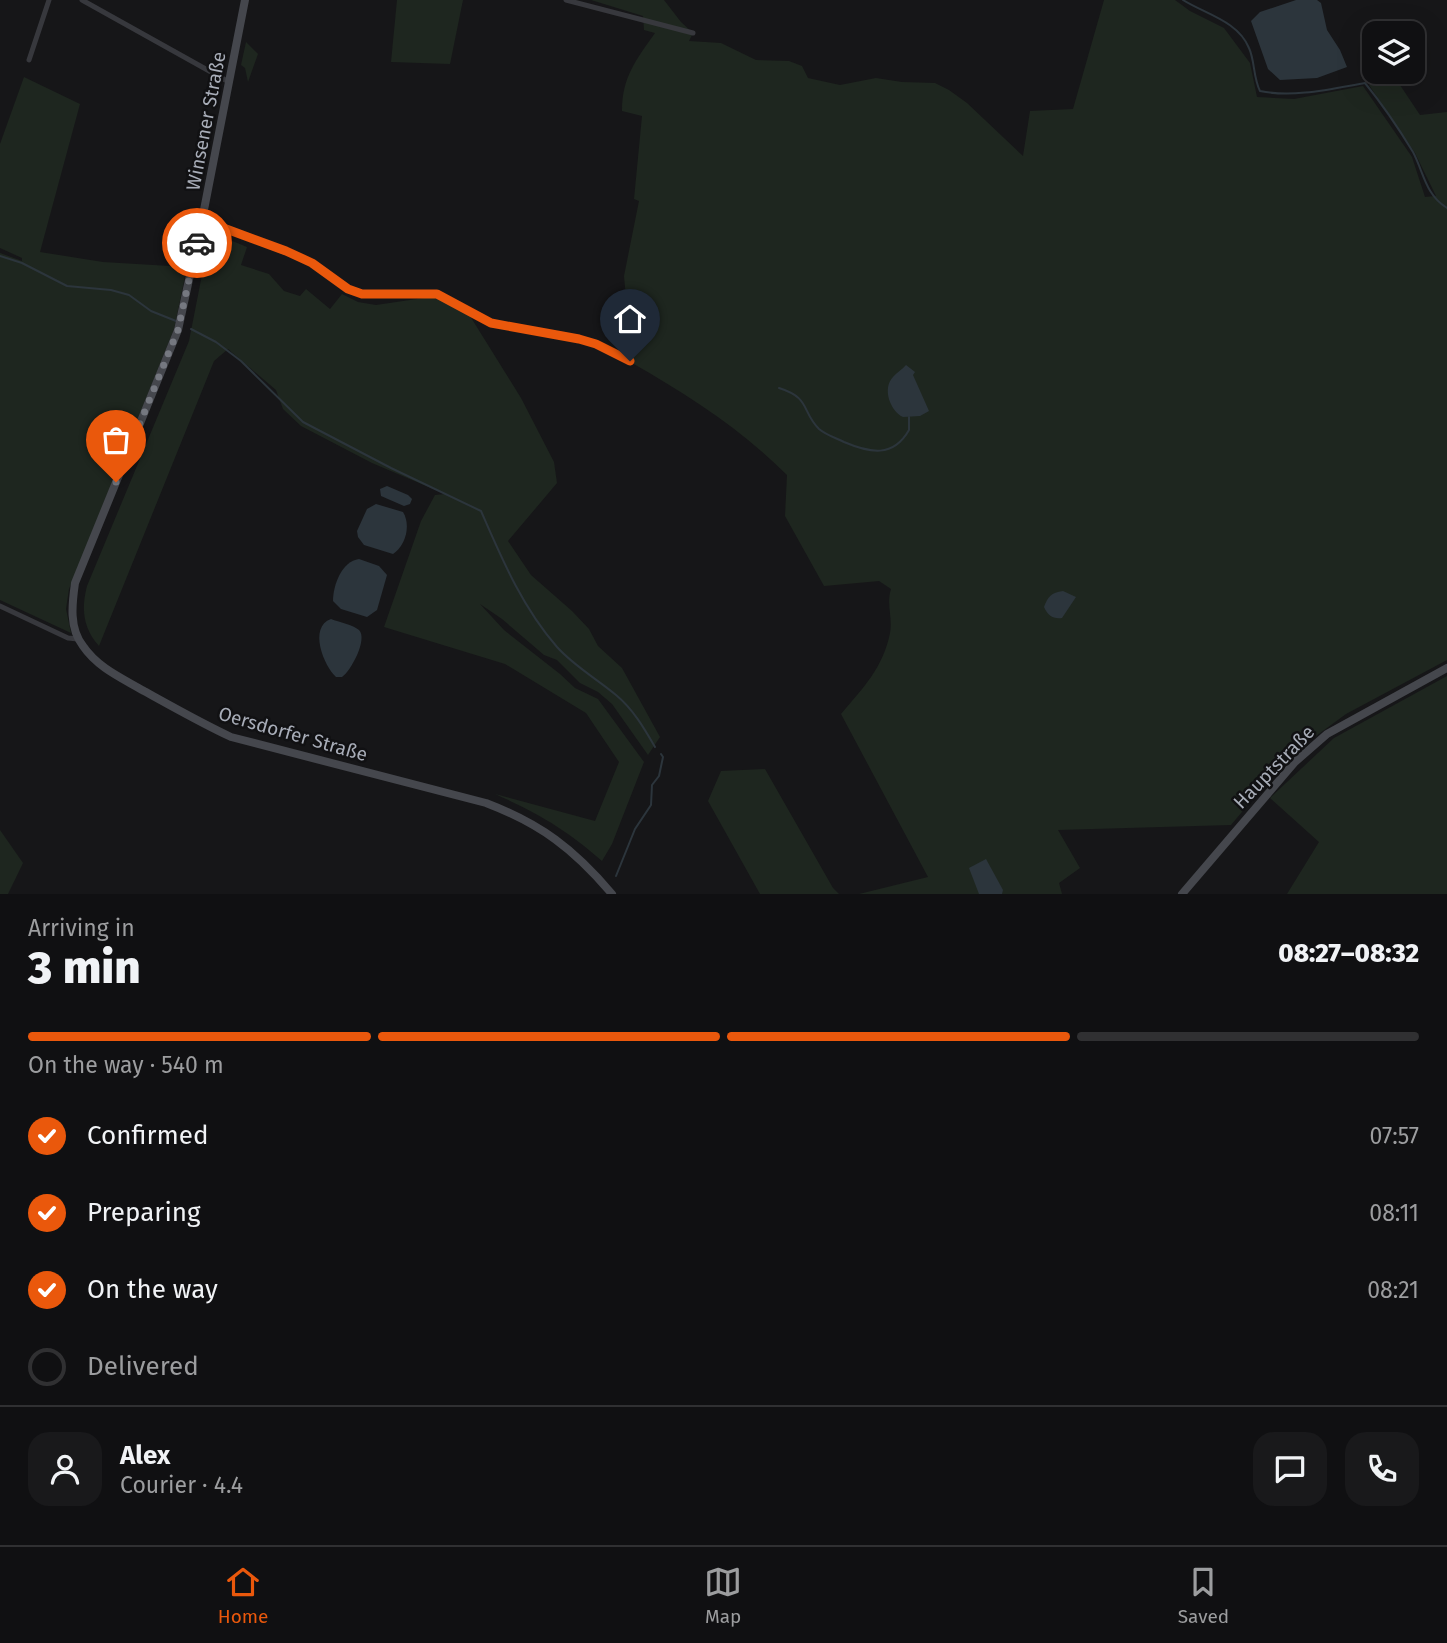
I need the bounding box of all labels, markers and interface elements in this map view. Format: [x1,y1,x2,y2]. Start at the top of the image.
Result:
map controls [1362,21,1425,84]
button: layers [1362,21,1425,84]
street label: Winsener Straße [181,50,231,192]
courier [162,208,232,278]
icon: car [178,224,216,262]
pin [600,289,660,361]
icon: home [611,300,649,338]
pin [86,410,146,482]
icon: bag [97,421,135,459]
street label: Oersdorfer Straße [216,702,370,766]
street label: Hauptstraße [1229,721,1319,813]
text: Arriving in [28,914,135,942]
text: 08:27–08:32 [1278,938,1419,969]
text: 3 min [28,940,141,995]
text: On the way · 540 m [28,1051,224,1079]
icon: check [28,1117,66,1155]
text: Confirmed [87,1120,208,1151]
text: 07:57 [1370,1122,1419,1150]
icon: check [28,1194,66,1232]
text: Preparing [87,1197,200,1228]
text: 08:11 [1369,1199,1419,1227]
icon: check [28,1271,66,1309]
text: On the way [87,1274,218,1305]
text: 08:21 [1367,1276,1419,1304]
text: Delivered [87,1351,199,1382]
button: person [28,1432,102,1506]
button: chat [1253,1432,1327,1506]
button: phone [1345,1432,1419,1506]
text: Alex [120,1440,170,1471]
text: Courier · 4.4 [120,1471,243,1499]
tab: Home [218,1563,268,1628]
tab: Map [704,1563,742,1628]
tab: Saved [1178,1563,1229,1628]

